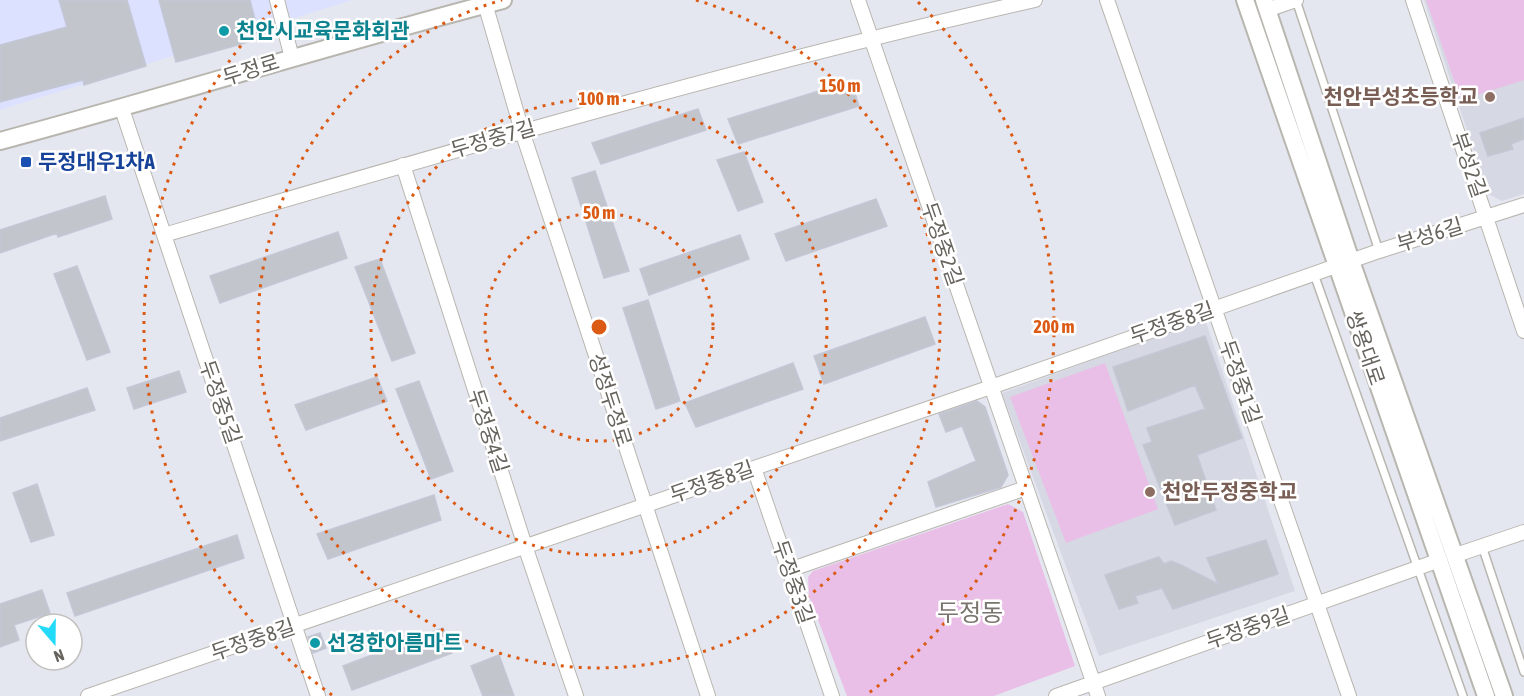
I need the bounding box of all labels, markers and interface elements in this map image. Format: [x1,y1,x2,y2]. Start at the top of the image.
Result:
place label: 천안시교육문화회관 [236,18,410,42]
marker: 천안시교육문화회관 [217,24,231,38]
street label: 두정로 [219,49,282,89]
text: 150 m [820,75,860,96]
place label: 천안부성초등학교 [1323,84,1478,108]
text: 100 m [579,88,619,109]
marker: 천안부성초등학교 [1483,90,1497,104]
street label: 두정중7길 [448,114,538,162]
street label: 부성2길 [1448,129,1492,201]
place label: 두정대우1차A [38,149,155,173]
marker: 두정대우1차A [19,155,33,169]
street label: 두정중2길 [917,199,968,289]
text: 50 m [583,202,615,223]
street label: 부성6길 [1394,213,1466,255]
street label: 두정중8길 [1127,297,1217,348]
street label: 쌍용대로 [1342,307,1390,388]
text: 200 m [1034,316,1074,337]
centre of rings [589,317,609,337]
street label: 두정중1길 [1215,337,1266,427]
street label: 성정두정로 [585,350,637,449]
street label: 두정중5길 [195,357,246,447]
street label: 두정중4길 [464,386,514,476]
street label: 두정중8길 [667,456,757,507]
place label: 천안두정중학교 [1162,479,1297,503]
marker: 천안두정중학교 [1143,485,1157,499]
street label: 두정중3길 [768,537,819,627]
district label: 두정동 [937,599,1003,626]
street label: 두정중9길 [1203,602,1293,653]
north arrow [24,612,84,672]
street label: 두정중8길 [208,614,298,665]
place label: 선경한아름마트 [327,630,462,654]
marker: 선경한아름마트 [308,636,322,650]
text: N [52,646,67,666]

